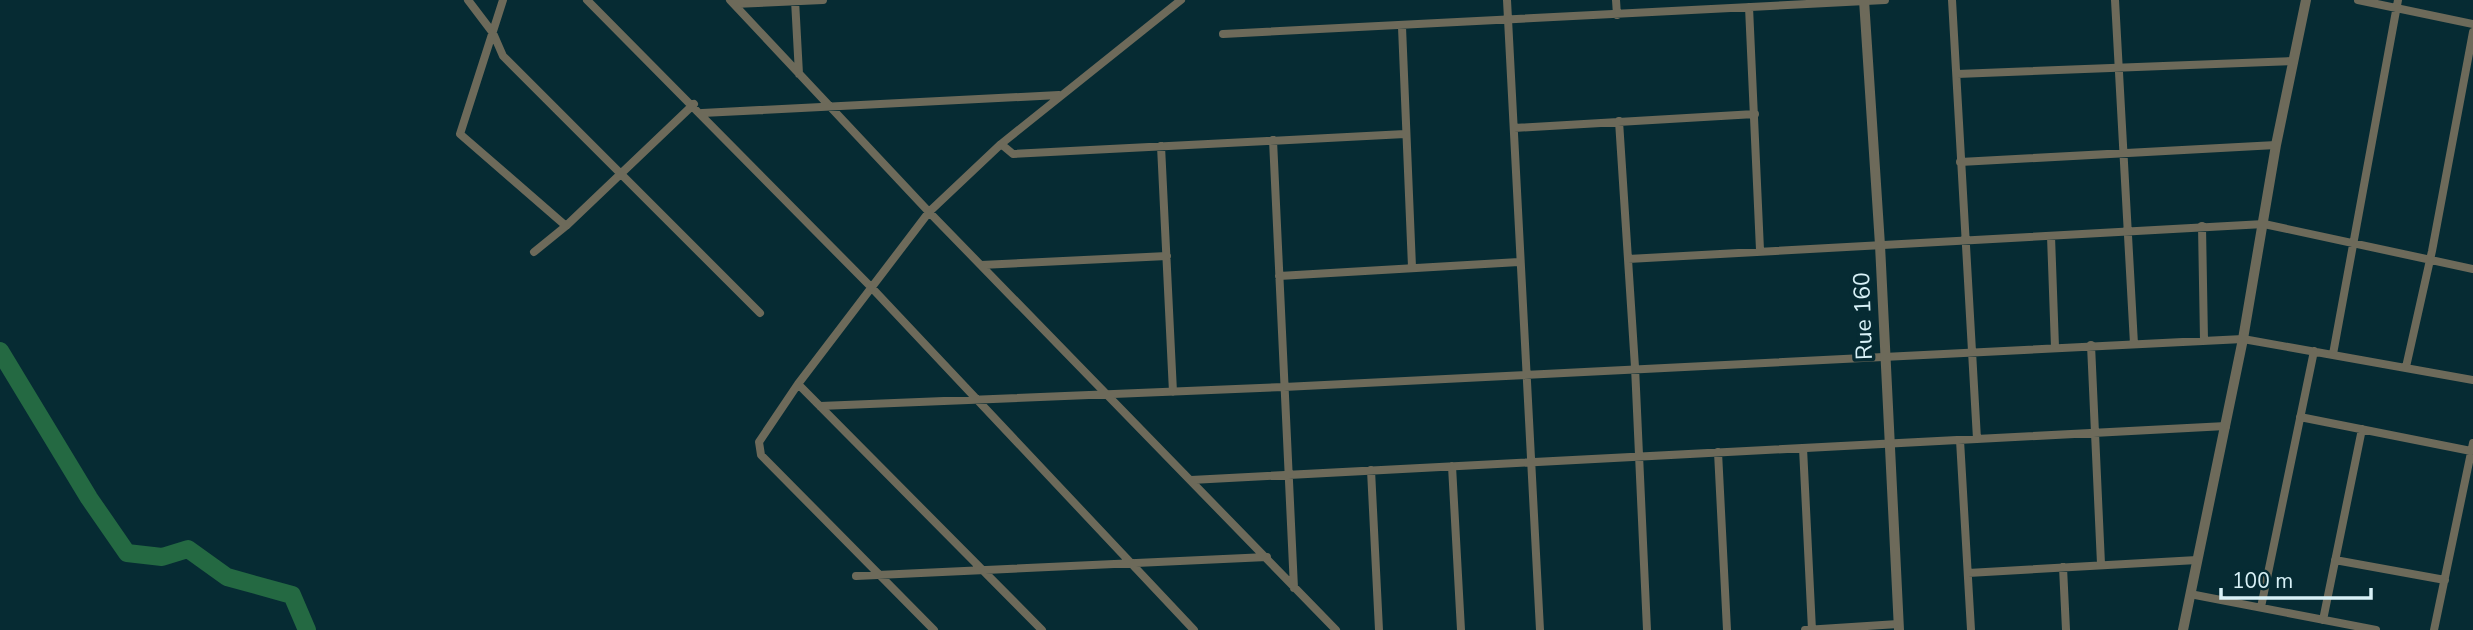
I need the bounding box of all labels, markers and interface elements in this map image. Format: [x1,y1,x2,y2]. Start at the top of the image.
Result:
street label: Rue 160 [1846,272,1880,360]
scale bar [2221,556,2372,600]
text: 100 m [2232,567,2293,595]

